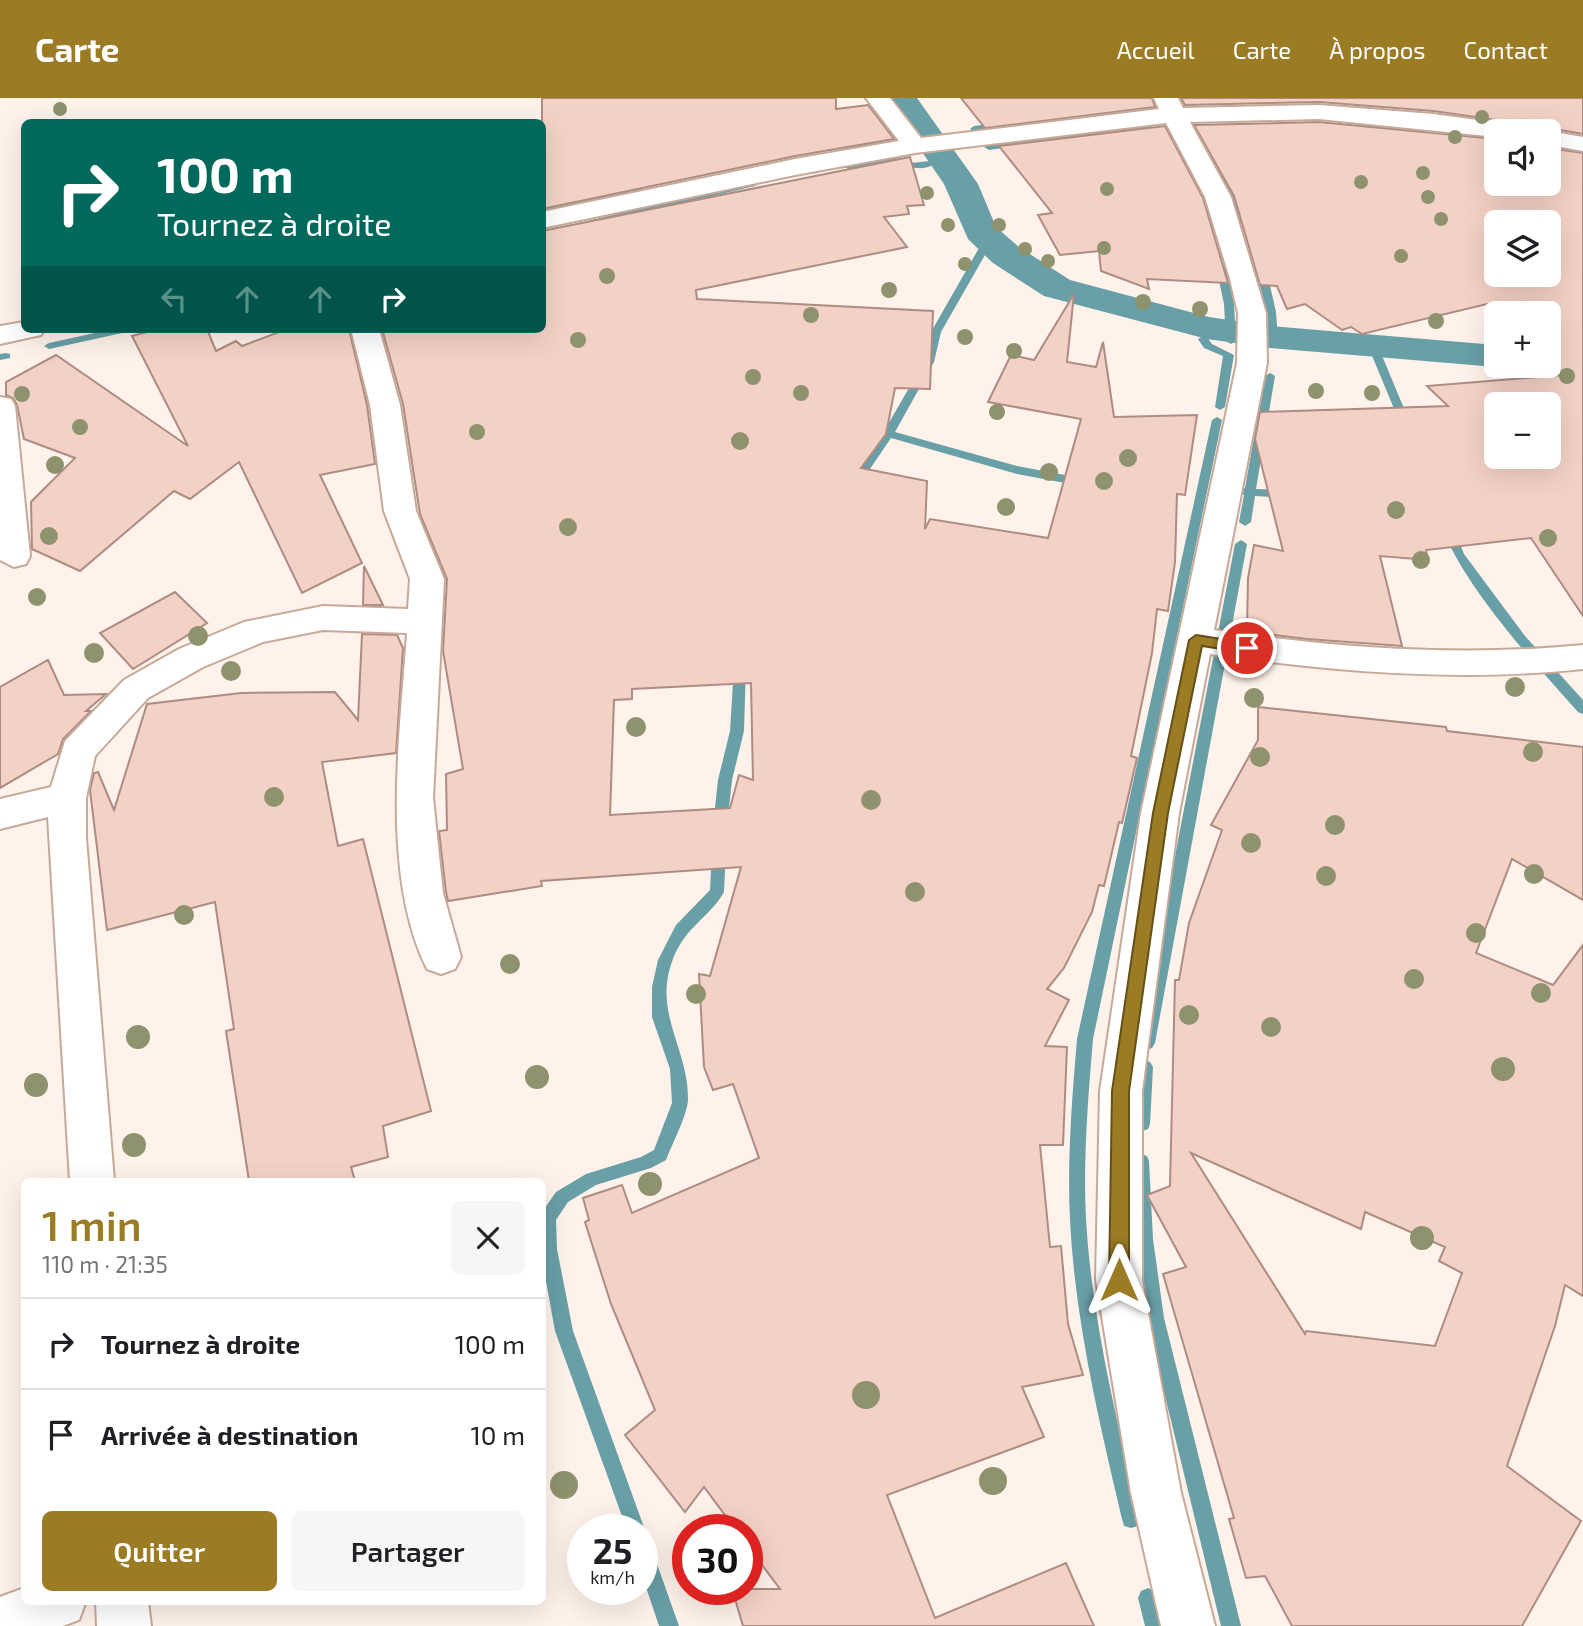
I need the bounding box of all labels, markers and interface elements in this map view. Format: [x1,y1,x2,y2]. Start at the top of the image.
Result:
text: Carte [35,29,119,69]
text: Accueil [1117,35,1195,64]
text: Carte [1233,35,1291,64]
text: À propos [1329,35,1426,64]
text: Contact [1464,35,1548,64]
map controls [1484,119,1561,469]
button: sound [1484,119,1561,196]
text: 100 m [157,144,294,203]
icon: right [42,147,133,238]
text: Tournez à droite [157,204,391,242]
button: layers [1484,210,1561,287]
icon: left [155,280,193,318]
icon: ahead [228,280,266,318]
icon: ahead [301,280,339,318]
icon: right [374,280,412,318]
button: + [1484,301,1561,378]
button: − [1484,392,1561,469]
pin [1217,618,1277,678]
icon: arrive [1228,629,1266,667]
text: 1 min [42,1199,142,1249]
button: close [451,1201,525,1275]
position arrow [1082,1243,1156,1317]
text: 110 m · 21:35 [42,1250,168,1278]
icon: right [42,1325,80,1363]
text: Tournez à droite [101,1328,300,1359]
text: 100 m [455,1328,525,1359]
icon: arrive [42,1416,80,1454]
text: Arrivée à destination [101,1419,358,1450]
text: 10 m [470,1419,525,1450]
button: Quitter [42,1511,277,1591]
button: Partager [291,1511,525,1591]
speed limit sign: 30 [672,1514,763,1605]
text: 25 [593,1529,632,1571]
text: km/h [590,1566,635,1588]

